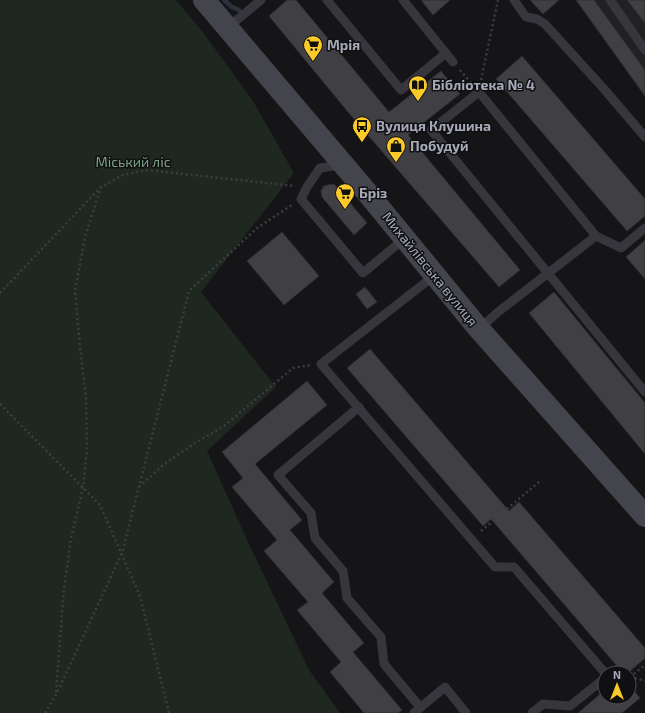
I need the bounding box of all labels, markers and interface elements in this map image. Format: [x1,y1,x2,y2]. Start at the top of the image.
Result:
supermarket icon: Мрія [302,34,324,62]
place label: Мрія [327,36,360,53]
library icon: Бібліотека № 4 [407,74,429,102]
place label: Бібліотека № 4 [432,76,535,93]
bus stop icon: Вулиця Клушина [351,115,373,143]
place label: Вулиця Клушина [376,117,491,134]
shop icon: Побудуй [385,135,407,163]
place label: Побудуй [410,137,469,154]
park label: Міський ліс [95,153,171,170]
supermarket icon: Бріз [334,182,356,210]
place label: Бріз [359,184,387,201]
street label: Михайлівська вулиця [379,208,482,329]
north arrow [597,665,637,705]
text: N [613,668,621,681]

